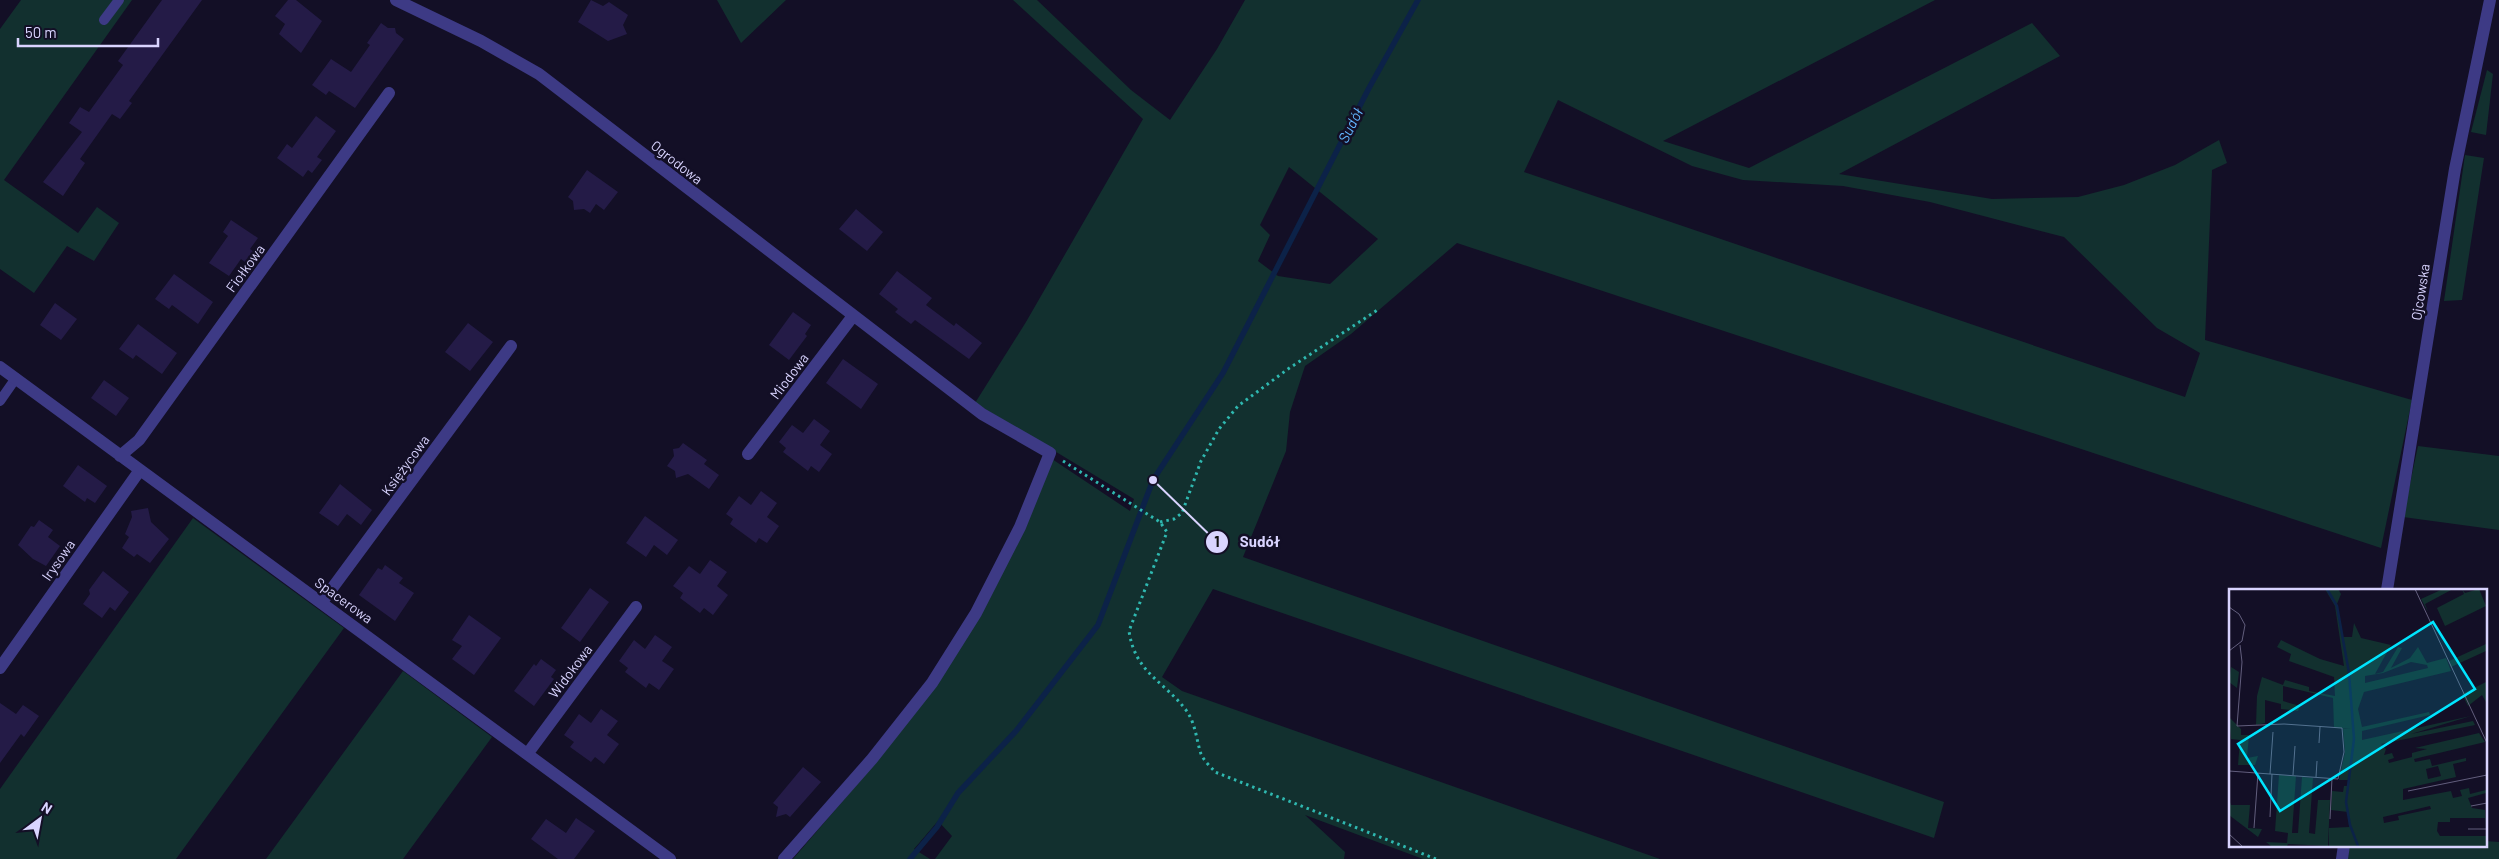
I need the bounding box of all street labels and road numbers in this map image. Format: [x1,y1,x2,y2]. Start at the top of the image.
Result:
street label: Ogrodowa [648,137,706,187]
street label: Fiołkowa [222,241,268,295]
street label: Ojcowska [2407,262,2433,322]
street label: Miodowa [766,350,812,402]
street label: Księżycowa [377,432,433,498]
street label: Irysowa [38,536,78,584]
street label: Spacerowa [312,573,376,627]
street label: Widokowa [544,641,596,701]

